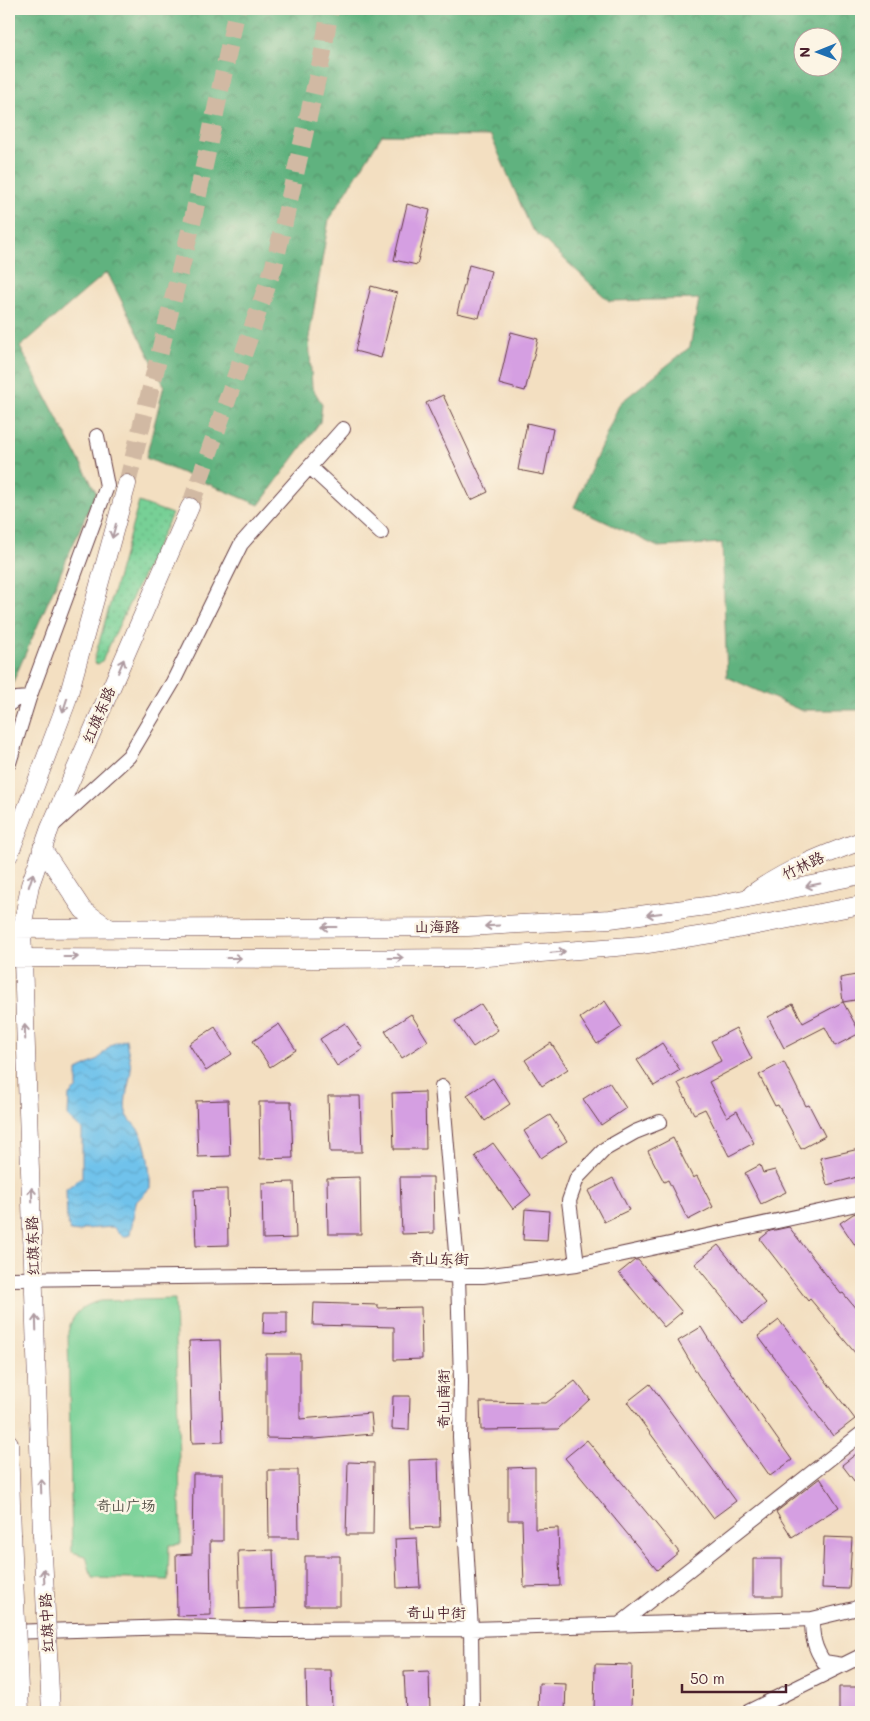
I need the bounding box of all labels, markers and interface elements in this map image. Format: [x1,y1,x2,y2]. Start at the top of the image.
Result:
north arrow [792,28,842,78]
text: N [795,47,814,58]
one-way arrow [108,523,118,539]
one-way arrow [116,659,126,674]
street label: 红旗东路 [77,683,119,746]
one-way arrow [60,696,70,712]
street label: 竹林路 [778,846,827,884]
one-way arrow [27,872,37,888]
one-way arrow [806,880,822,890]
one-way arrow [646,909,662,919]
street label: 山海路 [414,916,460,936]
one-way arrow [484,921,500,930]
one-way arrow [321,922,338,932]
one-way arrow [550,947,566,956]
one-way arrow [62,952,79,962]
one-way arrow [225,953,241,963]
one-way arrow [388,953,404,963]
one-way arrow [21,1024,30,1040]
one-way arrow [27,1187,36,1203]
street label: 红旗东路 [21,1216,43,1276]
street label: 奇山东街 [409,1247,469,1269]
one-way arrow [31,1316,41,1332]
street label: 奇山南街 [433,1369,453,1429]
one-way arrow [36,1478,46,1494]
park label: 奇山广场 [96,1495,156,1515]
one-way arrow [40,1568,49,1584]
street label: 红旗中路 [34,1593,58,1654]
street label: 奇山中街 [406,1602,466,1622]
scale bar [682,1661,786,1693]
text: 50 m [690,1668,725,1688]

